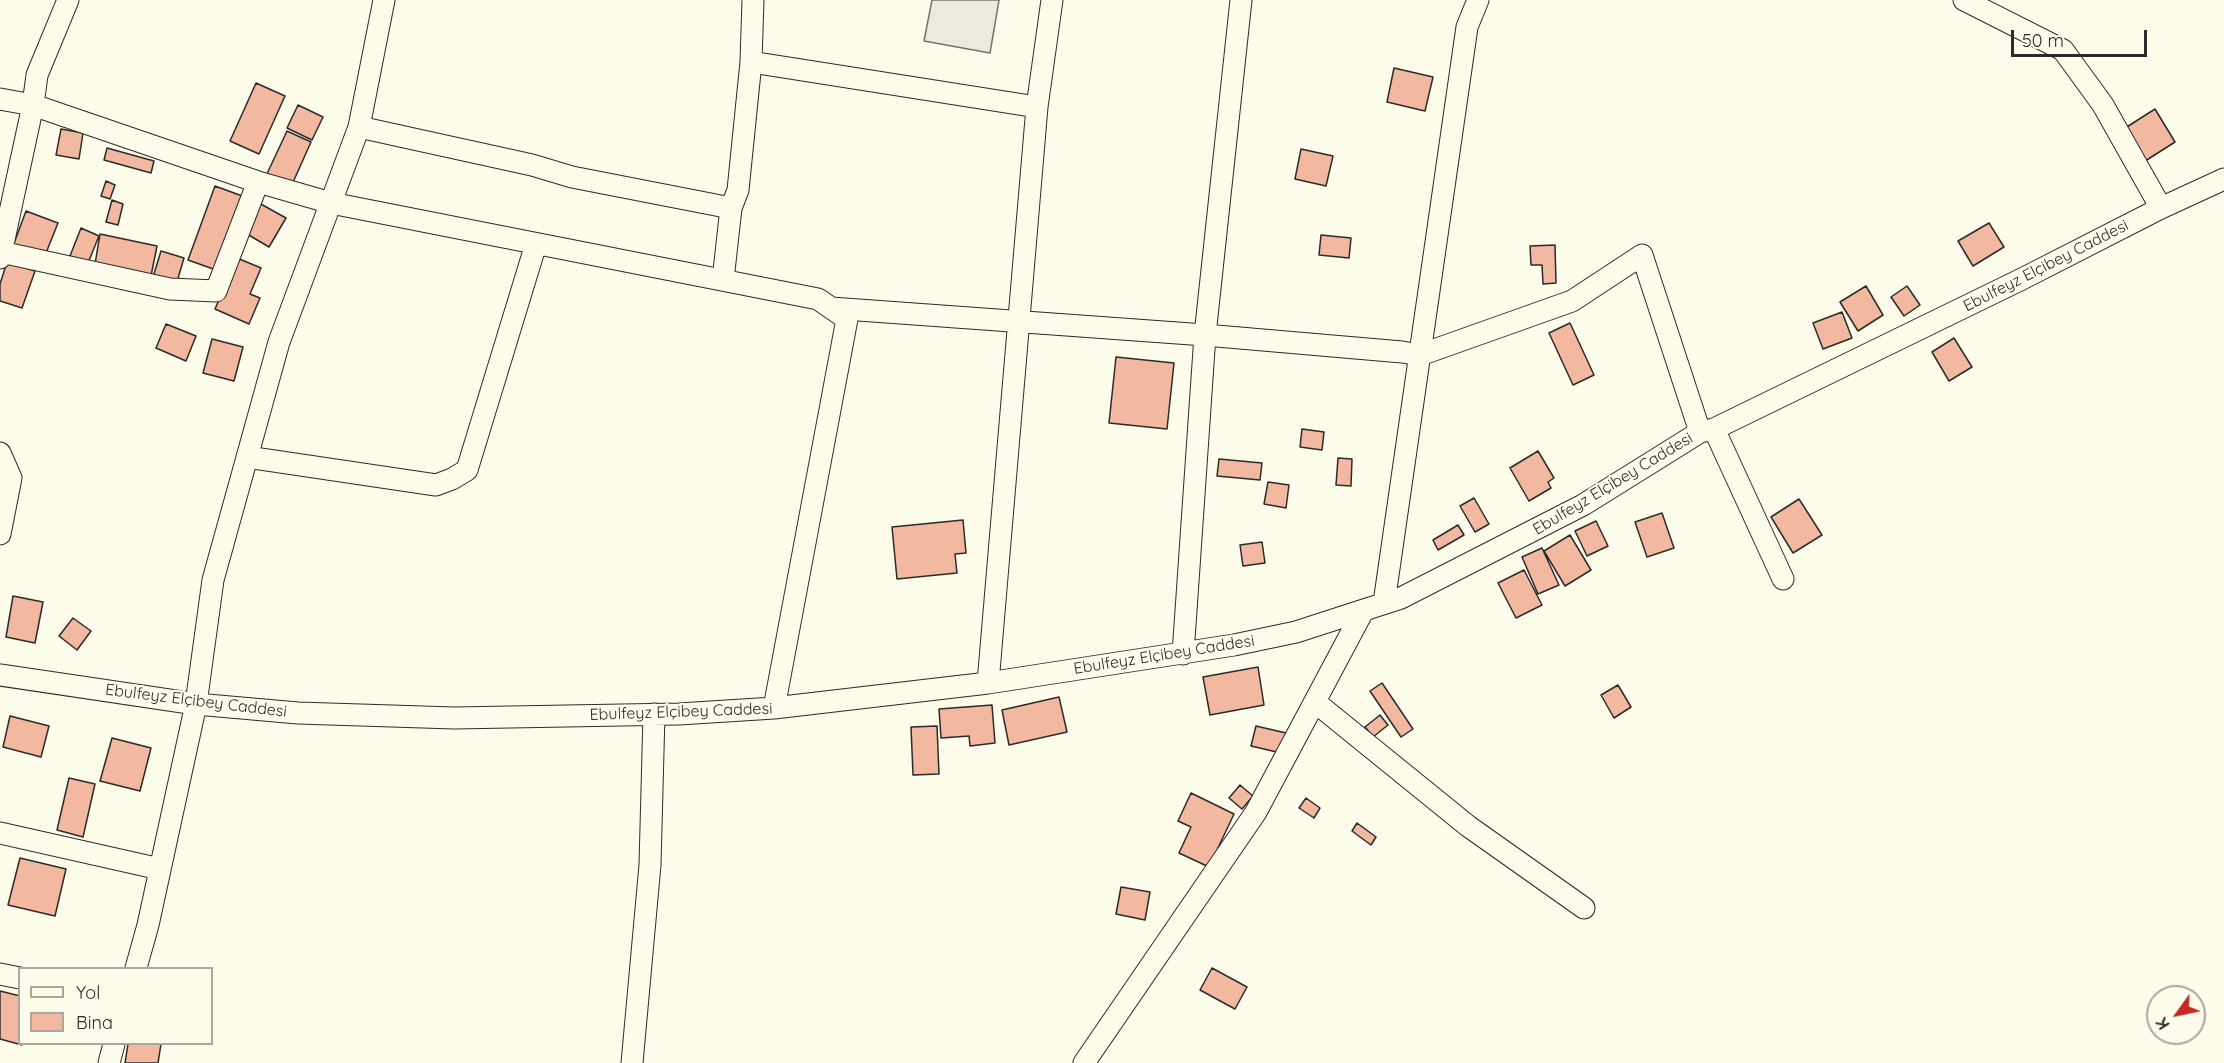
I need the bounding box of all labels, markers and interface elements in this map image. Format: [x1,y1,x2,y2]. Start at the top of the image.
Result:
scale bar [2014,18,2150,56]
text: 50 m [2022,29,2064,52]
street label: Ebulfeyz Elçibey Caddesi [1960,216,2132,316]
street label: Ebulfeyz Elçibey Caddesi [1530,429,1696,539]
street label: Ebulfeyz Elçibey Caddesi [1072,631,1256,679]
street label: Ebulfeyz Elçibey Caddesi [104,680,288,722]
street label: Ebulfeyz Elçibey Caddesi [589,699,773,725]
legend [18,967,213,1045]
text: Yol [76,981,100,1004]
north arrow [2146,985,2206,1045]
text: Bina [76,1011,113,1034]
text: K [2151,1014,2174,1034]

